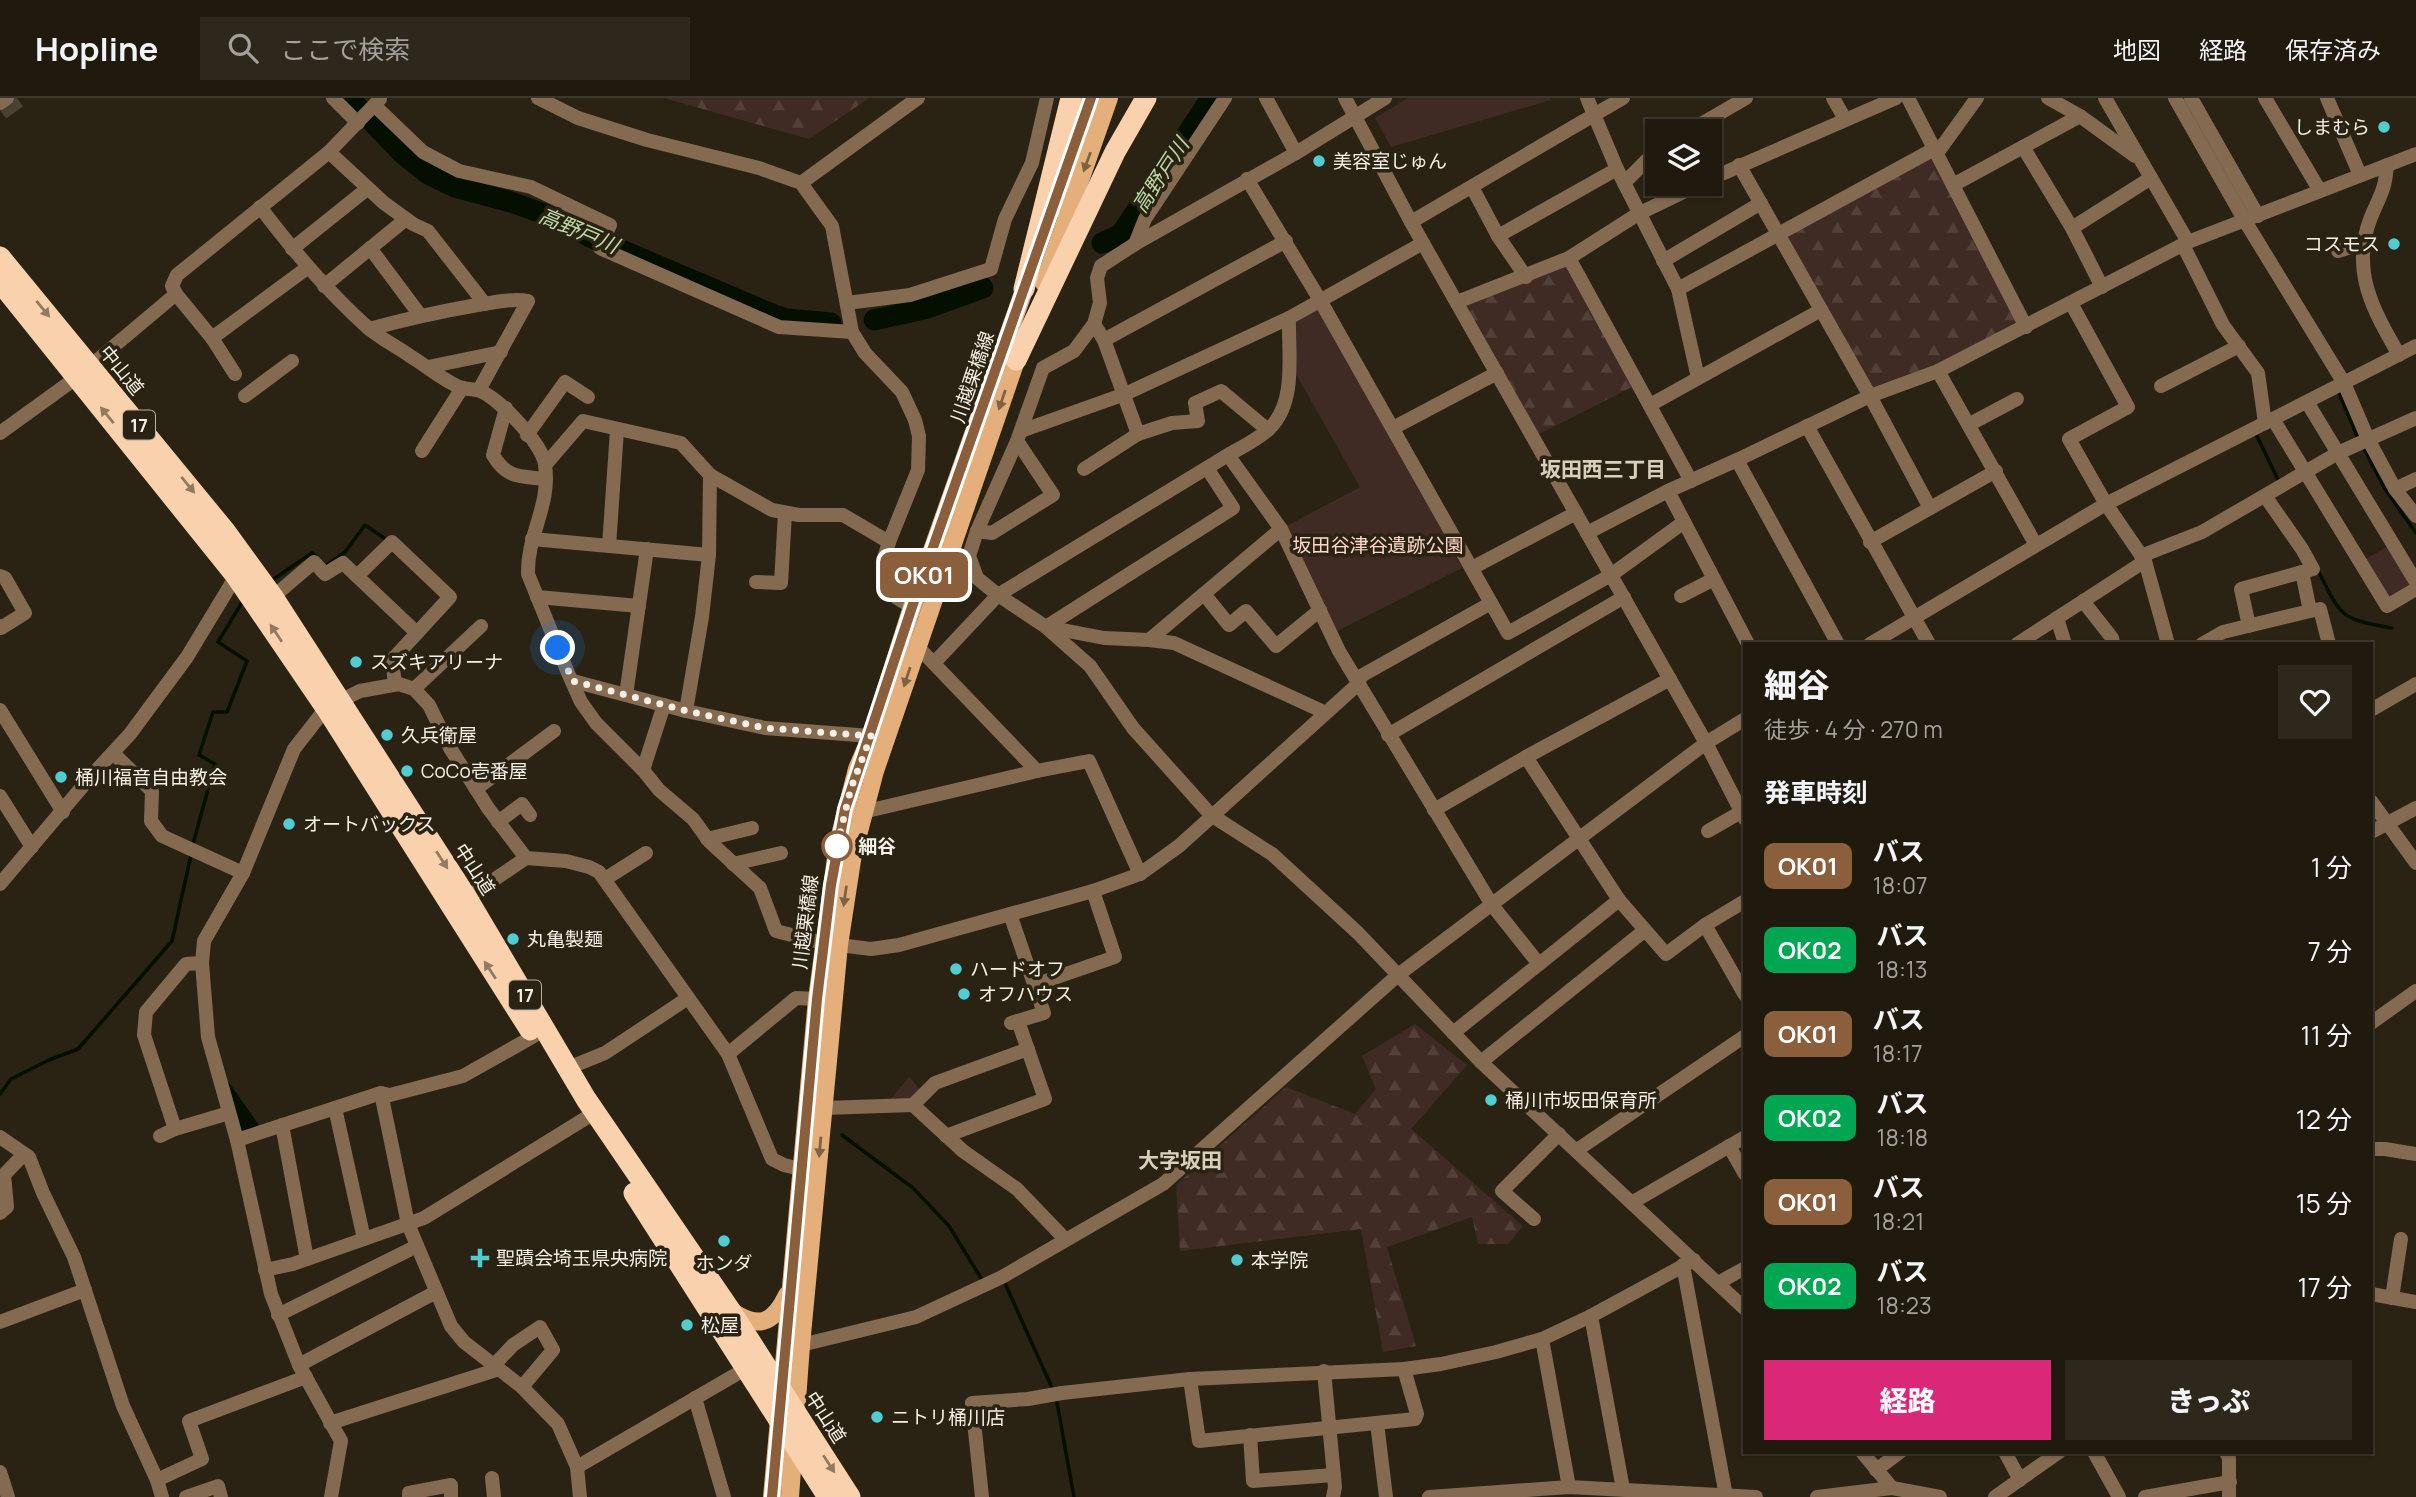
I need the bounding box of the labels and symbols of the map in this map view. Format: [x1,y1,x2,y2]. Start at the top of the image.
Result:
place label: しまむら [2294,114,2370,140]
marker: しまむら [2376,119,2392,135]
water label: 高野戸川 [1125,130,1196,218]
place label: 美容室じゅん [1333,148,1447,174]
one-way arrow [1081,152,1092,173]
marker: 美容室じゅん [1311,153,1327,169]
water label: 高野戸川 [535,201,625,260]
place label: コスモス [2304,231,2380,257]
marker: コスモス [2386,236,2402,252]
one-way arrow [36,300,51,318]
street label: 川越栗橋線 [944,328,1000,426]
street label: 中山道 [94,340,150,400]
one-way arrow [996,389,1007,410]
one-way arrow [99,406,114,424]
road number: 17 [123,410,155,440]
district label: 坂田西三丁目 [1540,455,1666,483]
one-way arrow [180,476,195,494]
park label: 坂田谷津谷遺跡公園 [1292,532,1464,558]
line badge: OK01 [875,552,973,598]
one-way arrow [269,624,283,642]
your location [540,630,575,665]
place label: スズキアリーナ [370,649,503,675]
marker: スズキアリーナ [348,654,364,670]
one-way arrow [901,667,912,688]
place label: 久兵衛屋 [401,722,477,748]
marker: 久兵衛屋 [379,727,395,743]
place label: CoCo壱番屋 [421,758,528,784]
marker: CoCo壱番屋 [399,763,415,779]
place label: 桶川福音自由教会 [75,764,227,790]
marker: 桶川福音自由教会 [53,769,69,785]
place label: オートバックス [303,811,435,837]
marker: オートバックス [281,816,297,832]
marker: 細谷 [822,831,852,861]
place label: 細谷 [858,833,896,859]
street label: 中山道 [449,838,501,900]
one-way arrow [436,851,449,870]
street label: 川越栗橋線 [786,873,824,971]
one-way arrow [840,885,851,907]
place label: 丸亀製麺 [527,926,603,952]
marker: 丸亀製麺 [505,931,521,947]
place label: ハードオフ [970,956,1065,982]
one-way arrow [484,960,497,979]
marker: ハードオフ [948,961,964,977]
road number: 17 [509,980,541,1010]
place label: オフハウス [978,981,1073,1007]
marker: オフハウス [956,986,972,1002]
place label: 桶川市坂田保育所 [1505,1087,1657,1113]
marker: 桶川市坂田保育所 [1483,1092,1499,1108]
one-way arrow [814,1136,825,1158]
district label: 大字坂田 [1138,1146,1222,1174]
marker: ホンダ [716,1233,732,1249]
place label: 聖蹟会埼玉県央病院 [496,1245,667,1271]
place label: 本学院 [1251,1247,1308,1273]
marker: 聖蹟会埼玉県央病院 [470,1248,490,1268]
place label: ホンダ [695,1250,753,1276]
marker: 本学院 [1229,1252,1245,1268]
place label: 松屋 [701,1312,739,1338]
marker: 松屋 [679,1317,695,1333]
street label: 中山道 [800,1386,852,1448]
place label: ニトリ桶川店 [891,1404,1005,1430]
marker: ニトリ桶川店 [869,1409,885,1425]
one-way arrow [822,1455,835,1474]

